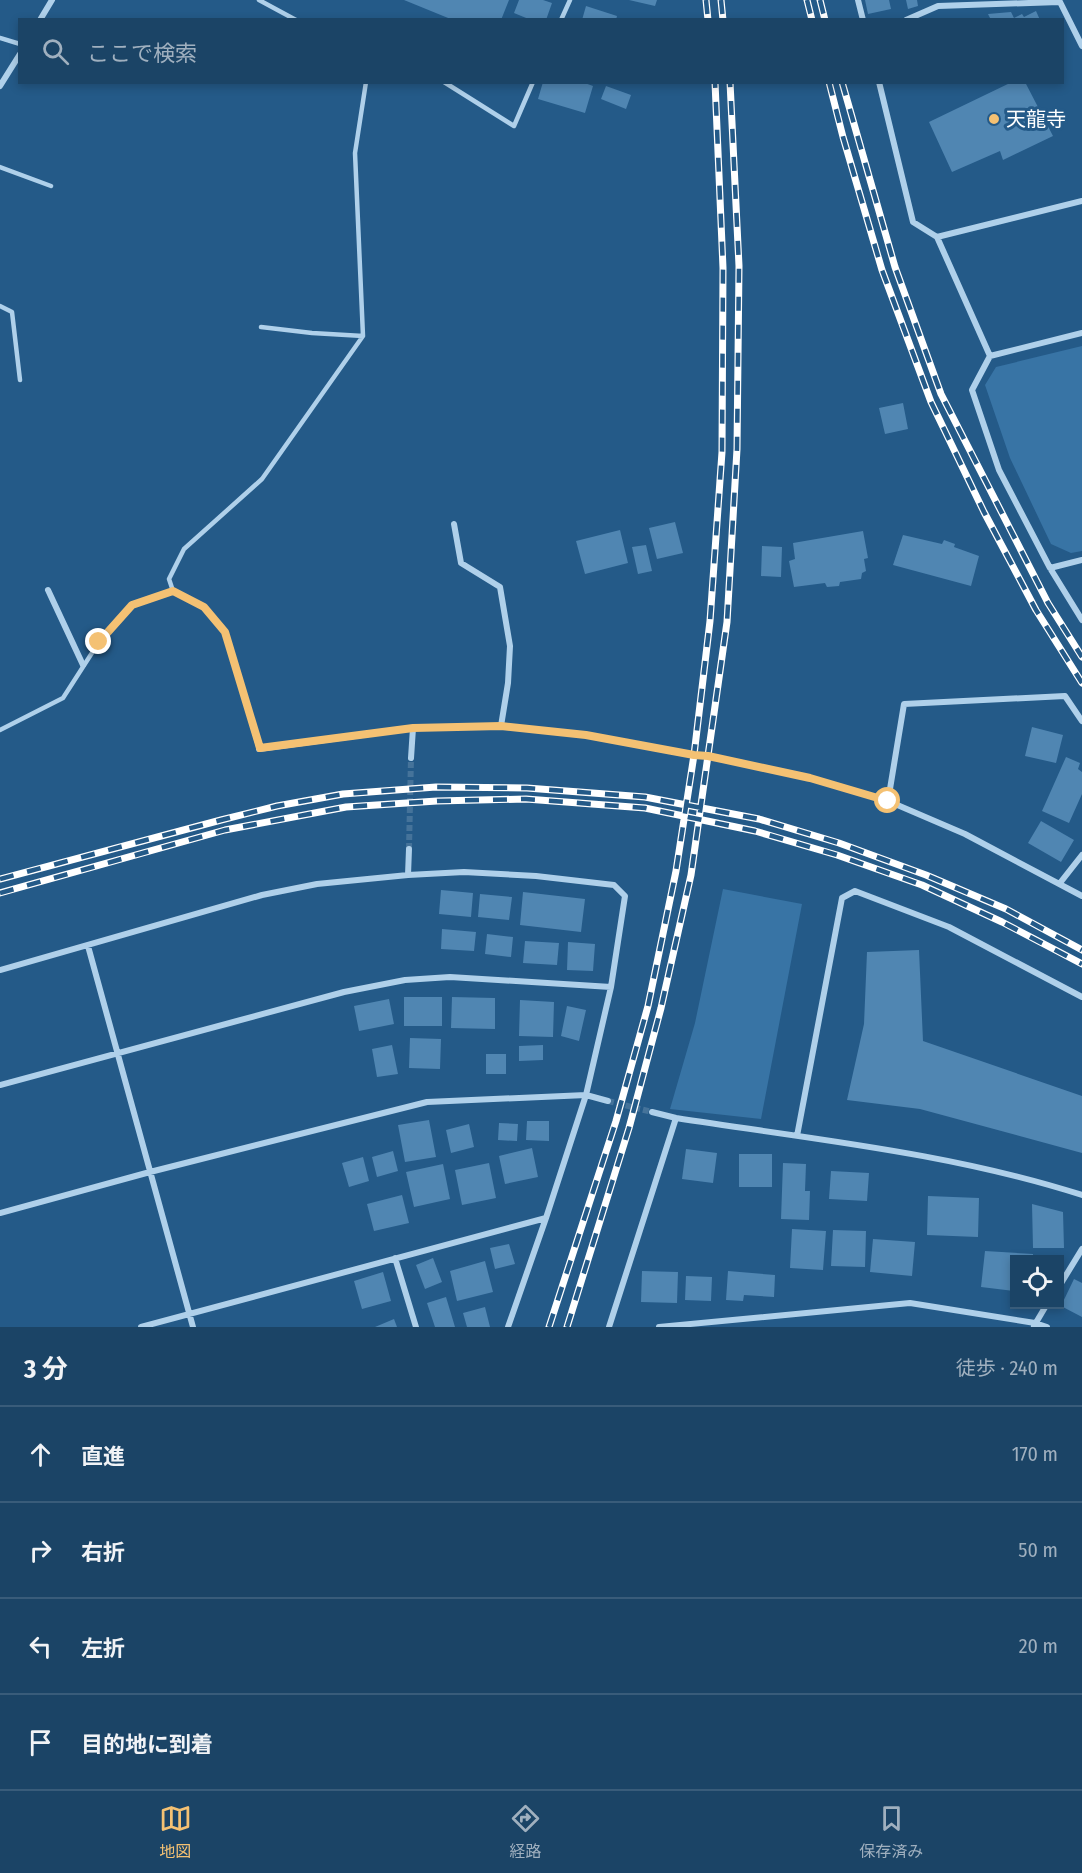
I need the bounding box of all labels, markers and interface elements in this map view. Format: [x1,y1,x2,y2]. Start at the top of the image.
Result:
search box [18,18,1064,84]
icon: search [39,35,72,68]
text: ここで検索 [87,40,197,67]
place label: 天龍寺 [1006,107,1066,131]
marker: 天龍寺 [987,112,1001,126]
route end [85,628,111,654]
route start [874,787,900,813]
map controls [1010,1255,1064,1309]
button: locate [1010,1255,1064,1309]
text: 3 分 [24,1354,68,1385]
text: 徒歩 · 240 m [956,1356,1058,1380]
icon: ahead [24,1438,57,1471]
text: 170 m [1012,1442,1058,1466]
text: 直進 [81,1443,125,1470]
icon: right [24,1534,57,1567]
text: 50 m [1018,1538,1058,1562]
text: 右折 [81,1539,125,1566]
icon: left [24,1630,57,1663]
text: 20 m [1019,1634,1058,1658]
text: 左折 [81,1635,125,1662]
icon: arrive [24,1726,57,1759]
text: 目的地に到着 [81,1731,213,1758]
tab: 地図 [159,1802,192,1862]
tab: 経路 [509,1802,542,1862]
tab: 保存済み [859,1802,923,1862]

